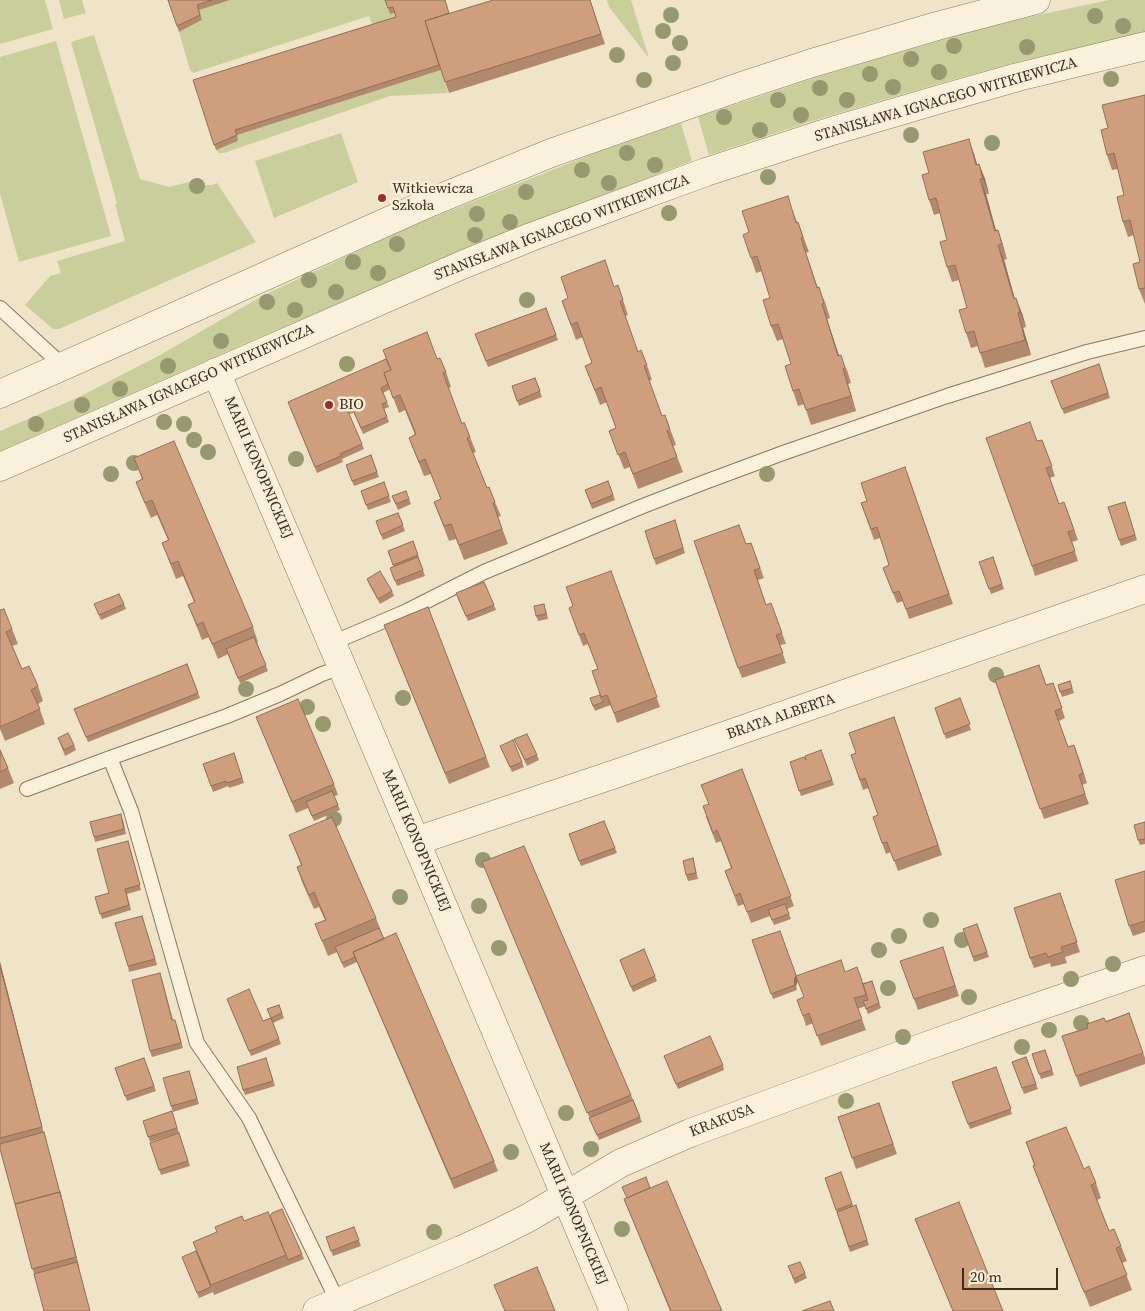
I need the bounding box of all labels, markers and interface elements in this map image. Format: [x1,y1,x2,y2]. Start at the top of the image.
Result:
street label: STANISŁAWA IGNACEGO WITKIEWICZA [813,54,1079,146]
street label: STANISŁAWA IGNACEGO WITKIEWICZA [432,171,692,285]
place label: Witkiewicza Szkoła [392,180,473,215]
marker: Witkiewicza Szkoła [376,192,388,204]
street label: STANISŁAWA IGNACEGO WITKIEWICZA [61,320,317,448]
street label: MARII KONOPNICKIEJ [220,394,296,542]
place label: BIO [339,396,364,414]
marker: BIO [323,399,335,411]
street label: BRATA ALBERTA [724,690,838,744]
street label: MARII KONOPNICKIEJ [378,767,454,915]
street label: KRAKUSA [687,1101,757,1141]
street label: MARII KONOPNICKIEJ [535,1140,611,1288]
scale bar [965,1258,1061,1290]
text: 20 m [970,1266,1002,1287]

